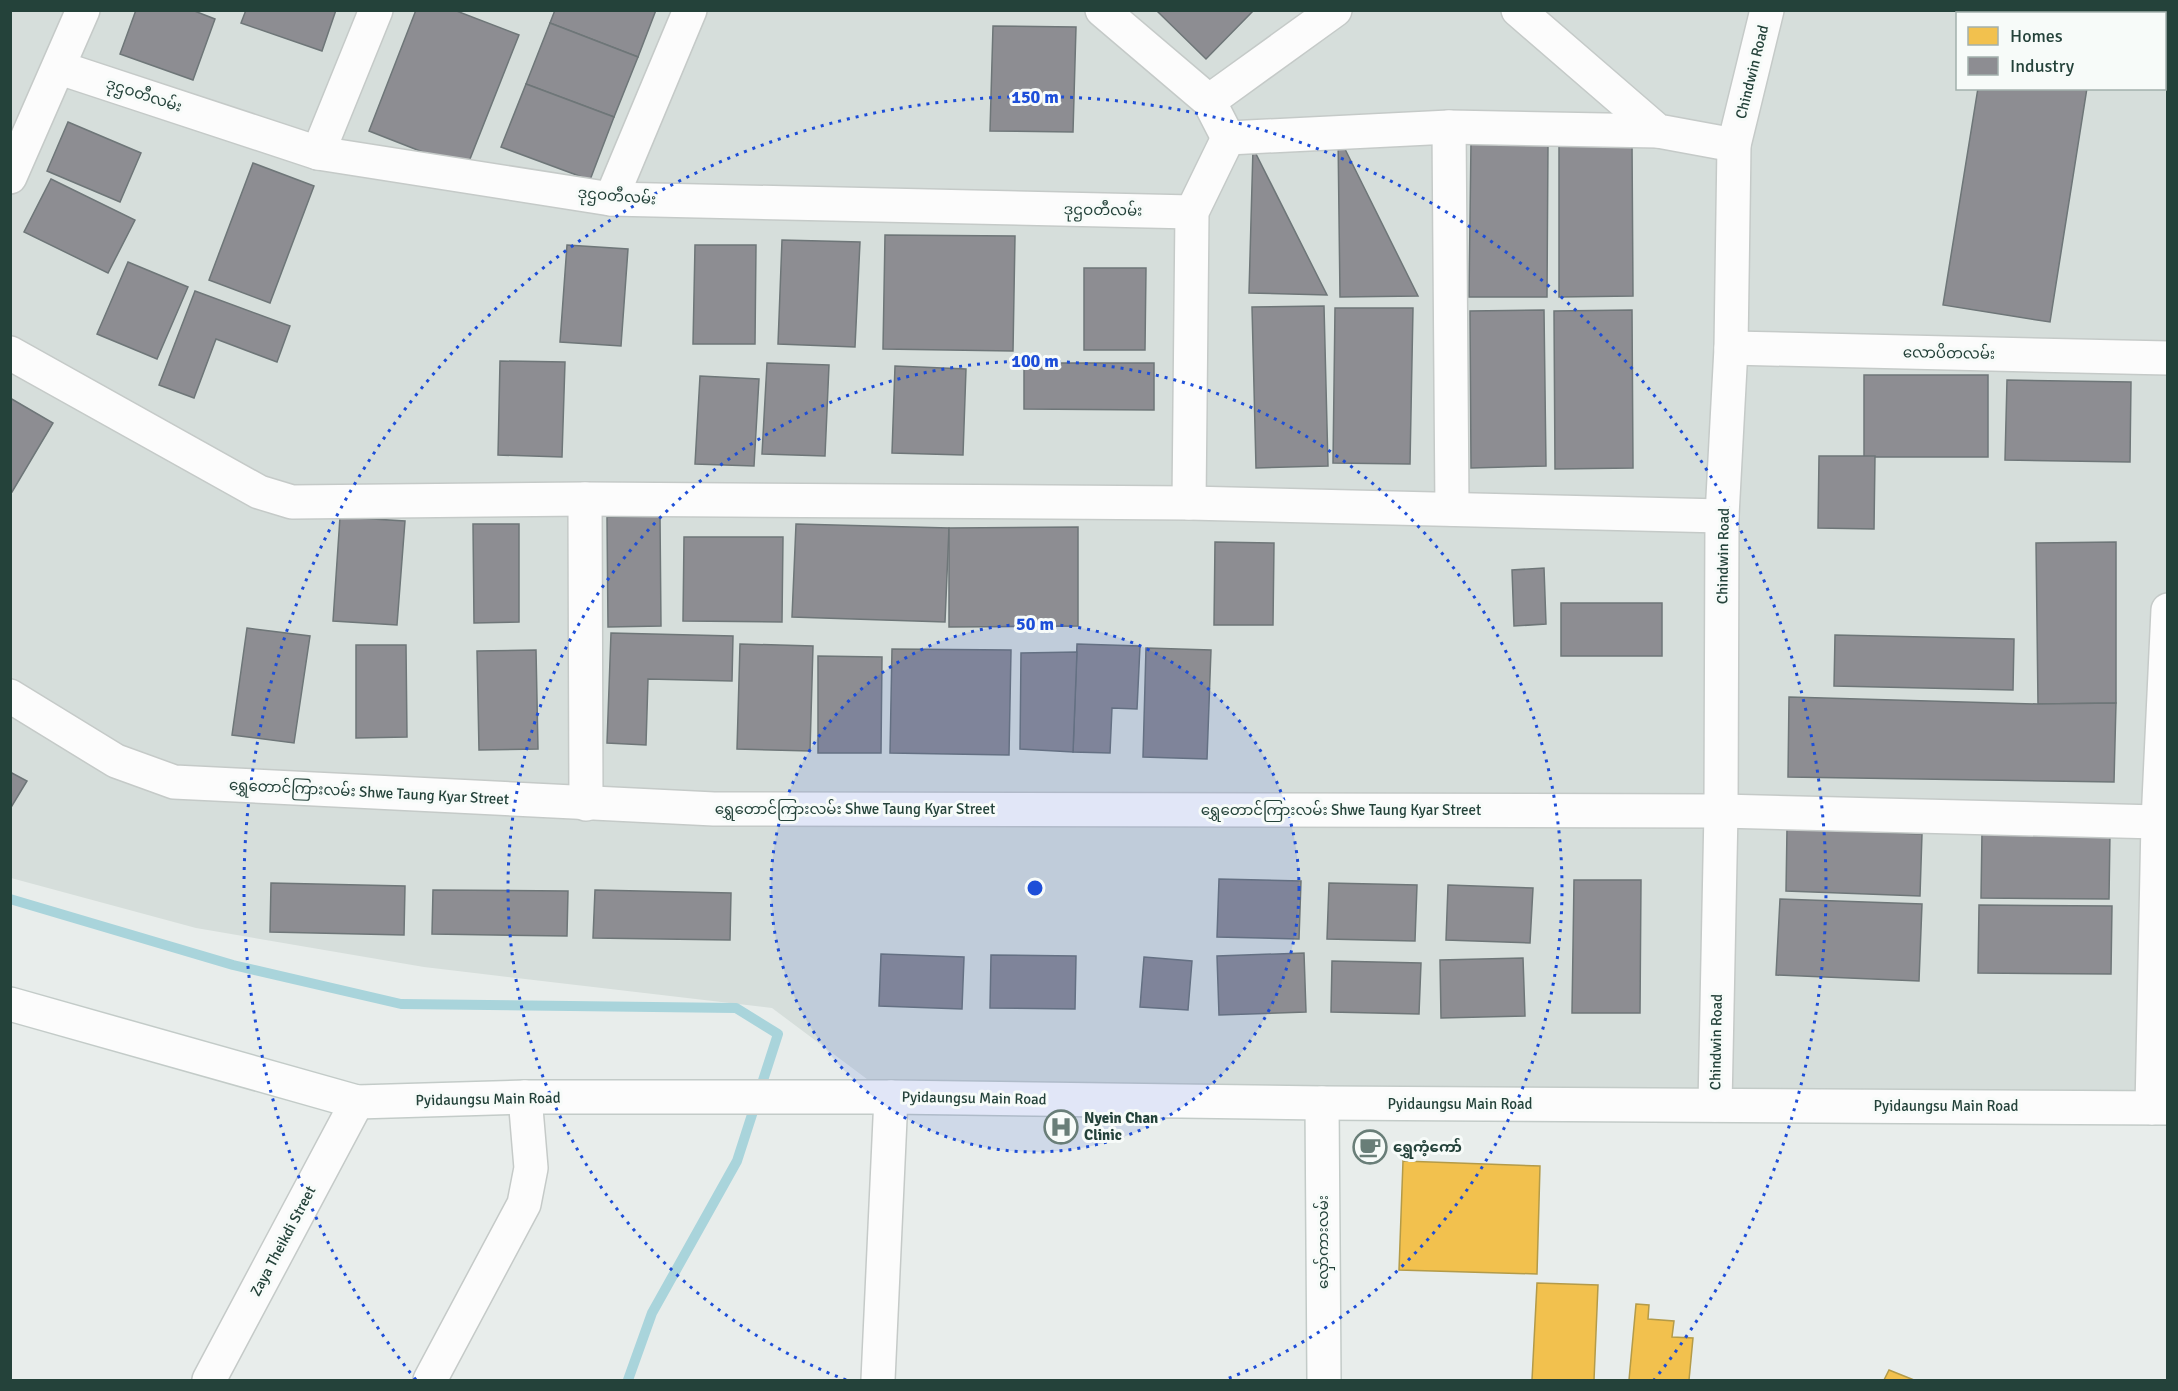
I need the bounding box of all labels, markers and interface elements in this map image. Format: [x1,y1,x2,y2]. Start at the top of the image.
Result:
legend [1956,12,2166,90]
street label: Chindwin Road [1732,23,1772,121]
text: Homes [2010,25,2063,47]
text: Industry [2010,55,2075,77]
street label: ဒုဌဝတီလမ်း [103,73,185,119]
text: 150 m [1011,86,1059,108]
street label: ဒုဌဝတီလမ်း [577,183,657,211]
street label: ဒုဌဝတီလမ်း [1063,199,1143,223]
street label: လောပိတလမ်း [1903,342,1995,363]
text: 100 m [1011,350,1059,372]
street label: Chindwin Road [1713,508,1733,604]
text: 50 m [1016,613,1054,635]
street label: ရွှေတောင်ကြားလမ်း Shwe Taung Kyar Street [228,775,510,811]
street label: ရွှေတောင်ကြားလမ်း Shwe Taung Kyar Street [715,799,995,821]
street label: ရွှေတောင်ကြားလမ်း Shwe Taung Kyar Street [1201,800,1481,822]
centre of rings [1025,878,1045,898]
street label: Chindwin Road [1706,994,1726,1090]
street label: Pyidaungsu Main Road [901,1088,1047,1108]
street label: Pyidaungsu Main Road [415,1089,561,1109]
street label: Pyidaungsu Main Road [1387,1095,1533,1113]
street label: Pyidaungsu Main Road [1873,1097,2019,1115]
hospital icon: Nyein Chan Clinic [1043,1109,1079,1145]
place label: Nyein Chan Clinic [1084,1109,1158,1144]
cafe icon: ရွှေကံ့ကော် [1352,1129,1388,1165]
place label: ရွှေကံ့ကော် [1393,1137,1462,1159]
street label: Zaya Theikdi Street [246,1183,320,1299]
street label: လှော်ကားလမ်း [1313,1195,1335,1289]

